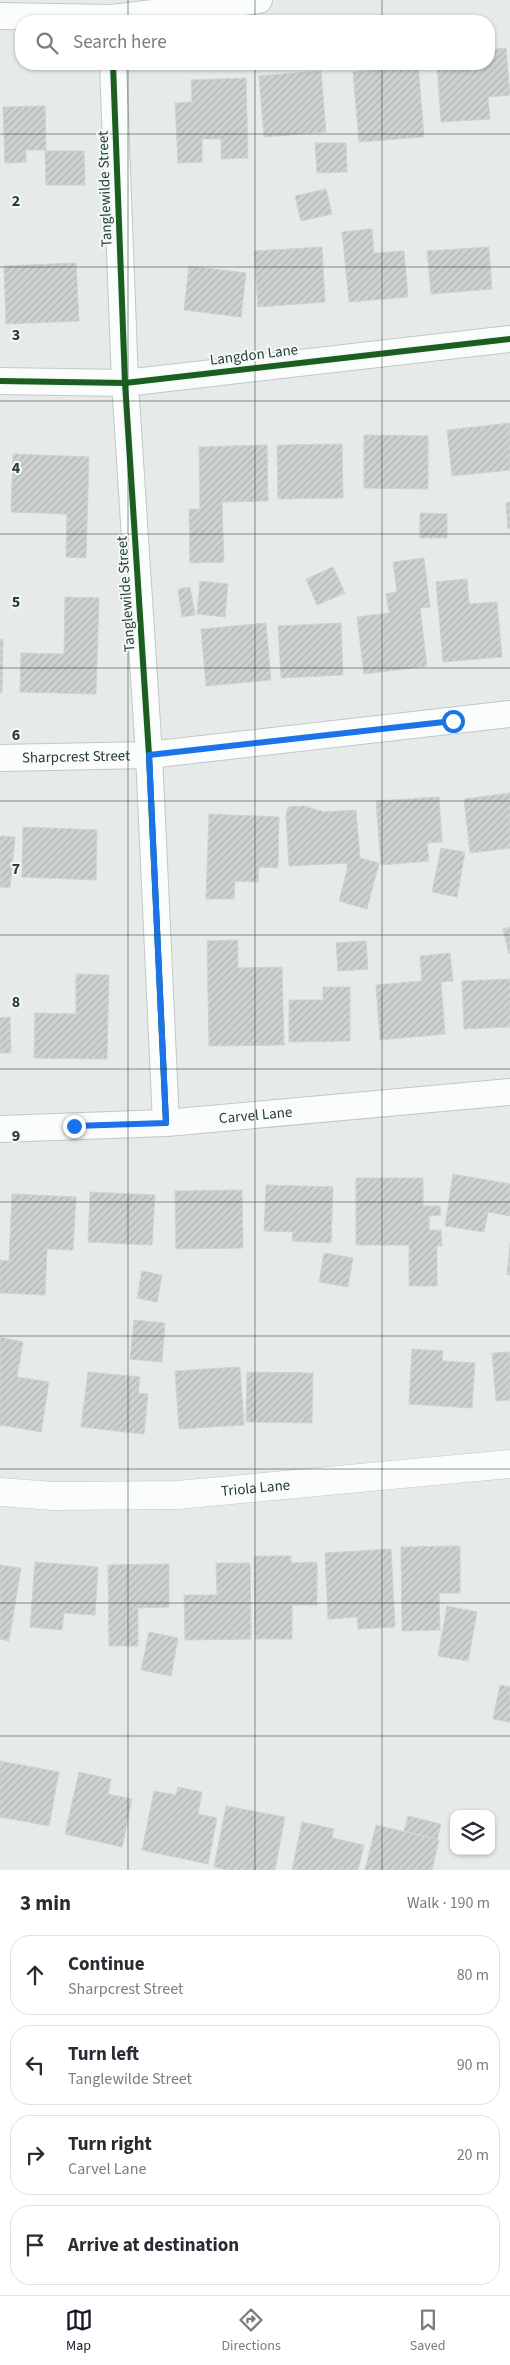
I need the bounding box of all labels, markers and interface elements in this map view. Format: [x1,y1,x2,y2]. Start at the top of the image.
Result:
search box [15,15,495,70]
icon: search [33,29,61,57]
text: Search here [73,29,167,56]
street label: Tanglewilde Street [92,131,118,247]
text: 2 [12,190,20,212]
text: 3 [12,324,20,346]
street label: Langdon Lane [209,339,299,371]
text: 4 [12,457,21,479]
street label: Tanglewilde Street [111,535,141,653]
text: 5 [12,591,20,613]
route start [442,710,465,733]
text: 6 [12,724,20,746]
street label: Sharpcrest Street [22,745,130,768]
text: 7 [12,858,20,880]
text: 8 [12,991,20,1013]
street label: Carvel Lane [218,1101,293,1129]
route end [63,1115,86,1138]
text: 9 [12,1125,20,1147]
street label: Triola Lane [220,1474,291,1501]
map controls [450,1810,495,1855]
button: layers [450,1810,495,1855]
text: 3 min [20,1888,71,1918]
text: Walk · 190 m [407,1892,490,1914]
text: Continue [68,1951,145,1978]
icon: ahead [21,1961,49,1989]
text: 80 m [457,1964,489,1986]
text: Sharpcrest Street [68,1978,183,2000]
text: Turn left [68,2041,139,2068]
icon: left [21,2051,49,2079]
text: 90 m [457,2054,489,2076]
text: Tanglewilde Street [68,2068,192,2090]
text: Turn right [68,2131,152,2158]
icon: right [21,2141,49,2169]
text: 20 m [457,2144,489,2166]
text: Carvel Lane [68,2158,146,2180]
icon: arrive [21,2231,49,2259]
text: Arrive at destination [68,2232,239,2259]
tab: Map [65,2306,93,2356]
tab: Directions [222,2306,281,2356]
tab: Saved [410,2306,445,2356]

